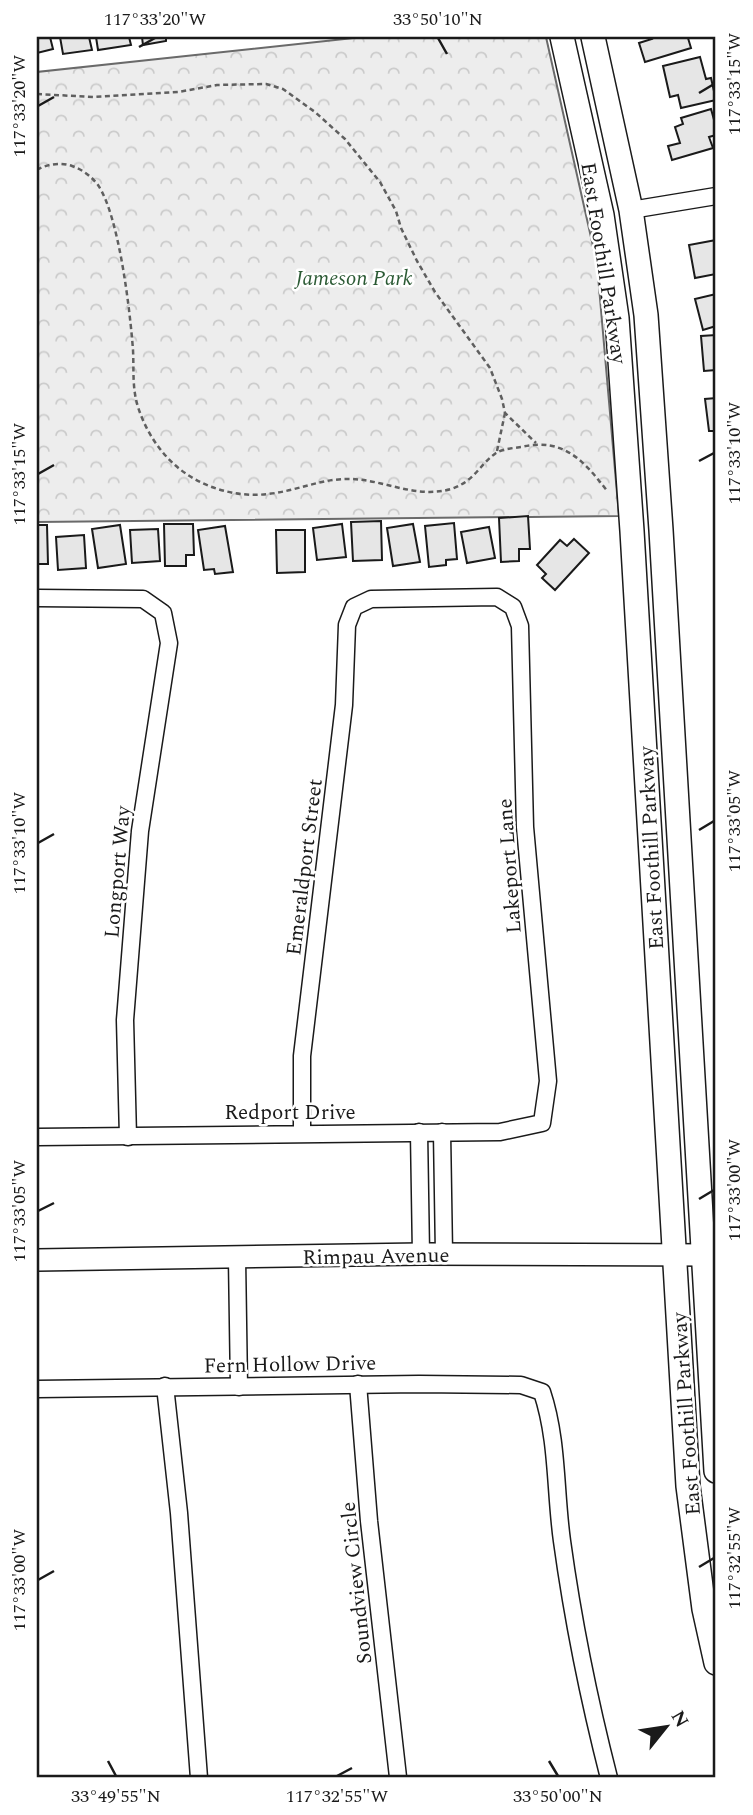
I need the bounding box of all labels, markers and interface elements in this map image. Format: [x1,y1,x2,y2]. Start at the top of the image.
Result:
text: 117°33'20"W [104,6,206,33]
text: 33°50'10"N [393,6,483,33]
text: 117°33'15"W [721,33,748,135]
text: 117°33'20"W [6,55,33,157]
street label: East Foothill Parkway [571,160,635,367]
park label: Jameson Park [294,263,413,295]
text: 117°33'10"W [721,402,748,504]
text: 117°33'15"W [6,423,33,525]
street label: East Foothill Parkway [631,745,673,950]
text: 117°33'05"W [721,770,748,872]
street label: Emeraldport Street [278,777,332,957]
text: 117°33'10"W [6,792,33,894]
street label: Lakeport Lane [489,797,531,934]
street label: Longport Way [96,804,140,940]
street label: Redport Drive [224,1097,356,1129]
text: 117°33'00"W [721,1139,748,1241]
text: 117°33'05"W [6,1160,33,1262]
street label: Rimpau Avenue [302,1240,450,1274]
street label: East Foothill Parkway [664,1310,710,1517]
street label: Fern Hollow Drive [203,1347,377,1383]
street label: Soundview Circle [333,1500,381,1666]
text: 117°32'55"W [721,1507,748,1609]
text: 117°33'00"W [6,1529,33,1631]
north arrow [630,1692,700,1762]
text: N [663,1705,696,1733]
text: 33°49'55"N [71,1783,161,1810]
text: 117°32'55"W [286,1783,388,1810]
text: 33°50'00"N [513,1783,603,1810]

